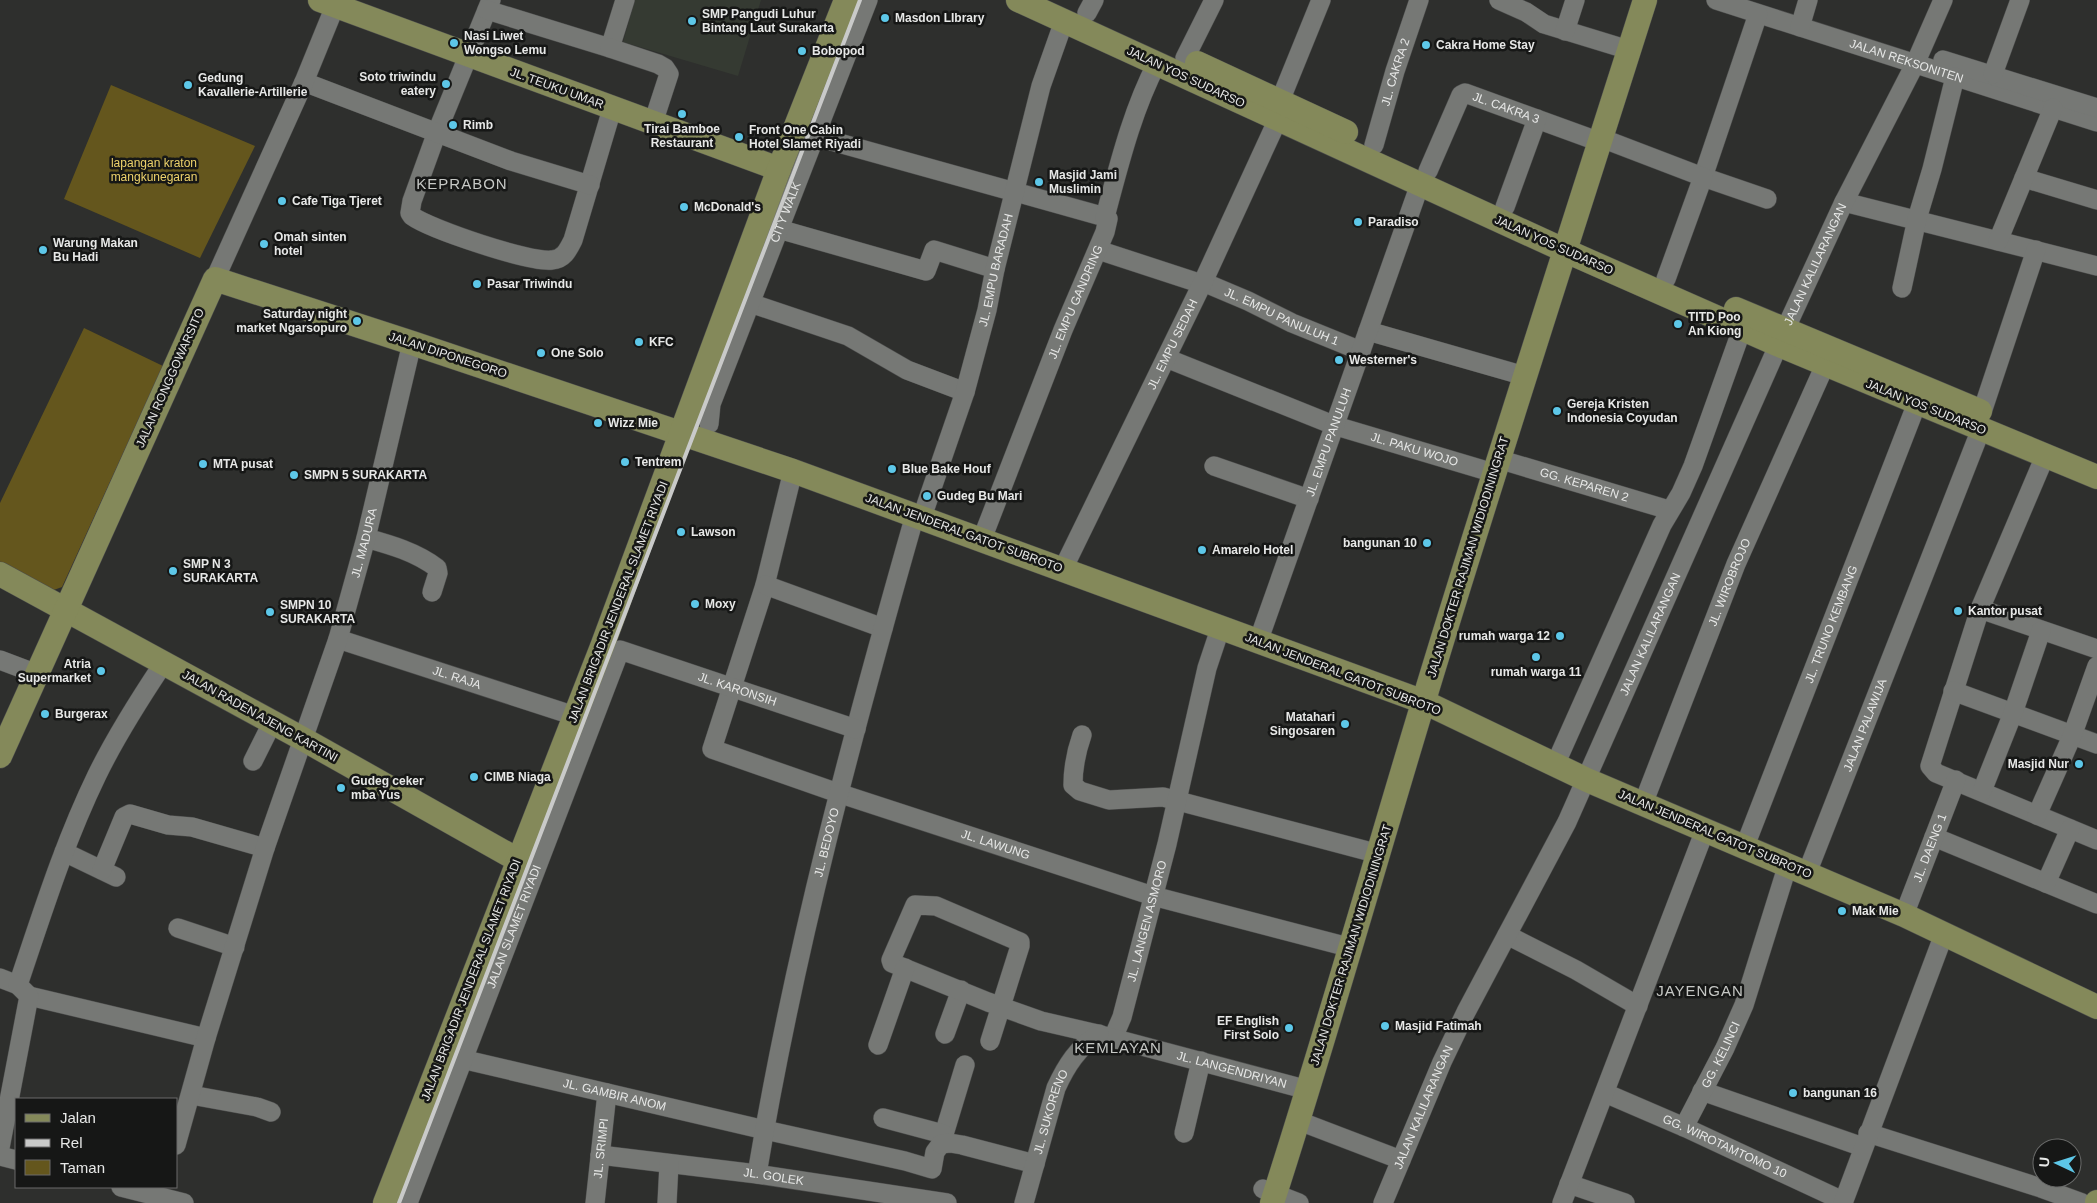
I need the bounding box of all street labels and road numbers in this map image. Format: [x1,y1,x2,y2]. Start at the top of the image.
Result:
street label: JL. CAKRA 2 [1378,36,1413,108]
street label: JALAN REKSONITEN [1848,36,1965,86]
street label: JALAN YOS SUDARSO [1125,44,1247,110]
street label: JL. TEUKU UMAR [508,65,606,112]
street label: JL. CAKRA 3 [1471,89,1542,127]
street label: CITY WALK [767,180,804,244]
street label: JALAN KALILARANGAN [1781,201,1849,328]
street label: JL. EMPU BARADAH [976,212,1016,328]
street label: JALAN YOS SUDARSO [1492,212,1616,278]
street label: JL. EMPU GANDRING [1046,243,1106,361]
street label: JL. EMPU PANULUH 1 [1222,285,1341,348]
street label: JL. EMPU SEDAH [1145,297,1201,392]
street label: JALAN RONGGOWARSITO [133,306,207,450]
street label: JALAN DIPONEGORO [387,329,509,381]
street label: JALAN YOS SUDARSO [1864,376,1988,438]
street label: JL. EMPU PANULUH [1303,386,1354,498]
street label: JL. PAKU WOJO [1369,430,1460,469]
street label: JALAN DOKTER RAJIMAN WIDIODININGRAT [1425,434,1512,679]
street label: GG. KEPAREN 2 [1538,465,1631,505]
street label: JALAN BRIGADIR JENDERAL SLAMET RIYADI [565,479,671,725]
street label: JALAN JENDERAL GATOT SUBROTO [864,491,1064,575]
street label: JL. MADURA [348,507,380,579]
street label: JL. WIROBROJO [1706,536,1754,628]
street label: JL. TRUNO KEMBANG [1802,563,1860,685]
street label: JALAN KALILARANGAN [1617,571,1684,698]
street label: JALAN JENDERAL GATOT SUBROTO [1243,630,1443,718]
street label: JL. RAJA [431,663,483,692]
street label: JALAN RADEN AJENG KARTINI [180,667,340,765]
street label: JL. KARONSIH [696,670,779,709]
street label: JALAN PALAWIJA [1840,676,1890,774]
street label: JALAN JENDERAL GATOT SUBROTO [1616,787,1814,881]
street label: JL. BEDOYO [811,806,842,878]
street label: JL. DAENG 1 [1910,811,1949,884]
street label: JALAN DOKTER RAJIMAN WIDIODININGRAT [1308,822,1395,1067]
street label: JL. LAWUNG [959,827,1032,862]
street label: JALAN BRIGADIR JENDERAL SLAMET RIYADI [418,857,524,1103]
street label: JL. LANGEN ASMORO [1124,859,1169,983]
street label: JALAN SLAMET RIYADI [484,863,544,990]
street label: GG. KELINCI [1698,1020,1743,1090]
street label: JALAN KALILARANGAN [1391,1043,1456,1171]
street label: JL. LANGENDRIYAN [1175,1048,1288,1091]
street label: JL. SUKORENO [1031,1067,1071,1156]
street label: JL. GAMBIR ANOM [562,1076,668,1114]
street label: GG. WIROTAMTOMO 10 [1661,1112,1789,1181]
street label: JL. SRIMPI [591,1117,611,1179]
street label: JL. GOLEK [743,1165,805,1188]

